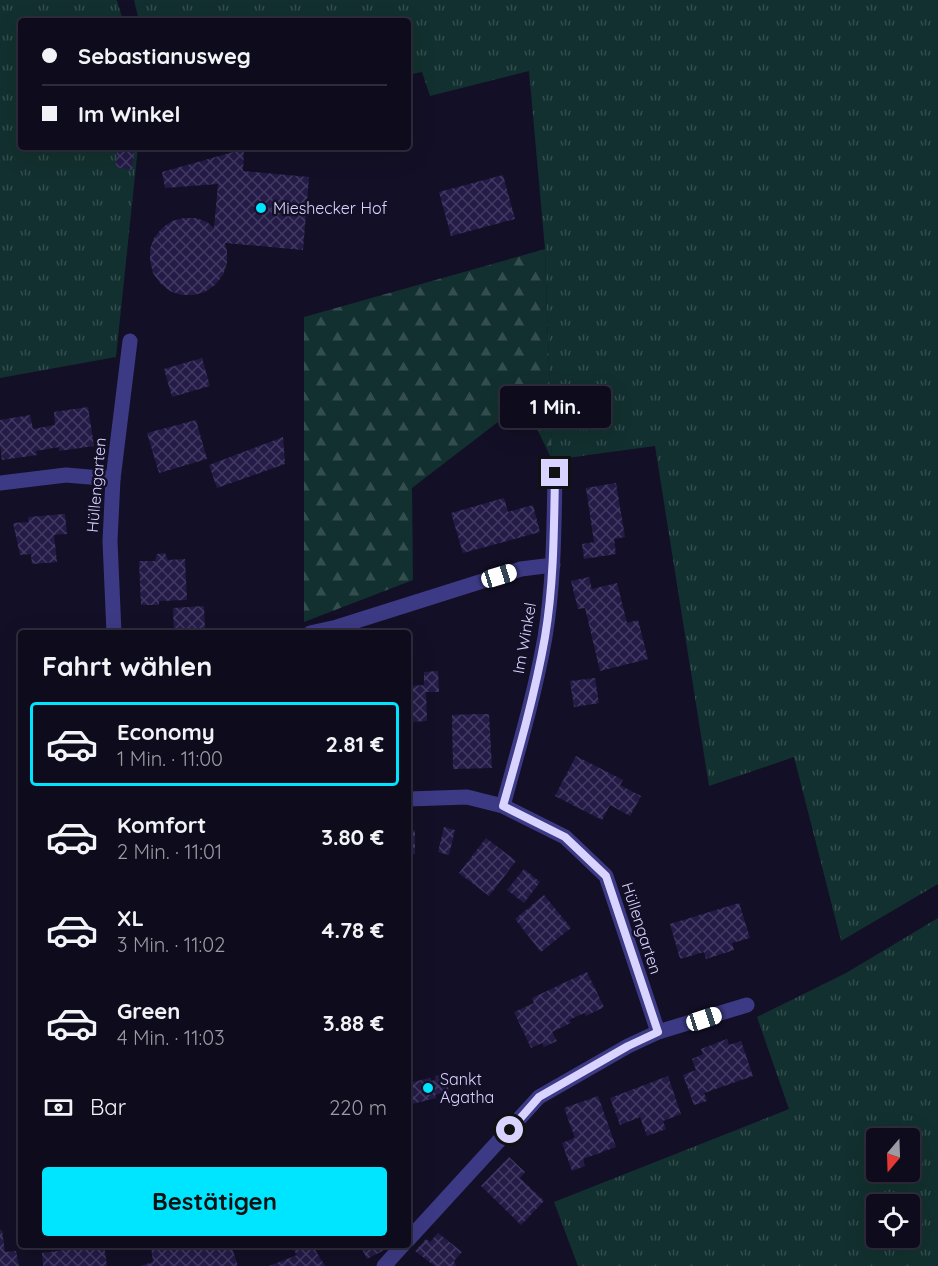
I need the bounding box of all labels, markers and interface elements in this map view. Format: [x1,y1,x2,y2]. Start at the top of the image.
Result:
text: Sebastianusweg [78,42,251,70]
text: Im Winkel [78,100,181,128]
place label: Mieshecker Hof [273,198,388,218]
marker: Mieshecker Hof [254,201,268,215]
callout: 1 Min. [500,386,610,428]
text: 1 Min. [530,394,581,419]
street label: Hüllengarten [82,437,110,533]
route end [541,459,568,486]
car [479,562,519,590]
street label: Im Winkel [508,601,540,675]
text: Fahrt wählen [42,649,212,683]
icon: car [45,717,99,771]
text: Economy [117,718,215,746]
text: 2.81 € [325,730,384,758]
text: 1 Min. · 11:00 [117,746,223,771]
icon: car [45,810,99,864]
text: Komfort [117,811,206,839]
text: 3.80 € [321,823,384,851]
text: 2 Min. · 11:01 [117,839,222,864]
street label: Hüllengarten [618,879,666,977]
icon: car [45,903,99,957]
text: XL [117,904,144,932]
text: 4.78 € [321,916,384,944]
text: 3 Min. · 11:02 [117,932,225,957]
icon: car [45,996,99,1050]
text: Green [117,997,180,1025]
car [684,1005,724,1033]
text: 3.88 € [323,1009,384,1037]
text: 4 Min. · 11:03 [117,1025,225,1050]
place label: Sankt Agatha [440,1069,494,1107]
marker: Sankt Agatha [421,1081,435,1095]
icon: cash [42,1091,75,1124]
text: Bar [90,1093,126,1121]
text: 220 m [329,1095,387,1120]
route start [496,1116,523,1143]
north arrow [866,1128,920,1182]
map controls [866,1128,920,1248]
button: Bestätigen [42,1167,387,1236]
button: locate [866,1194,920,1248]

